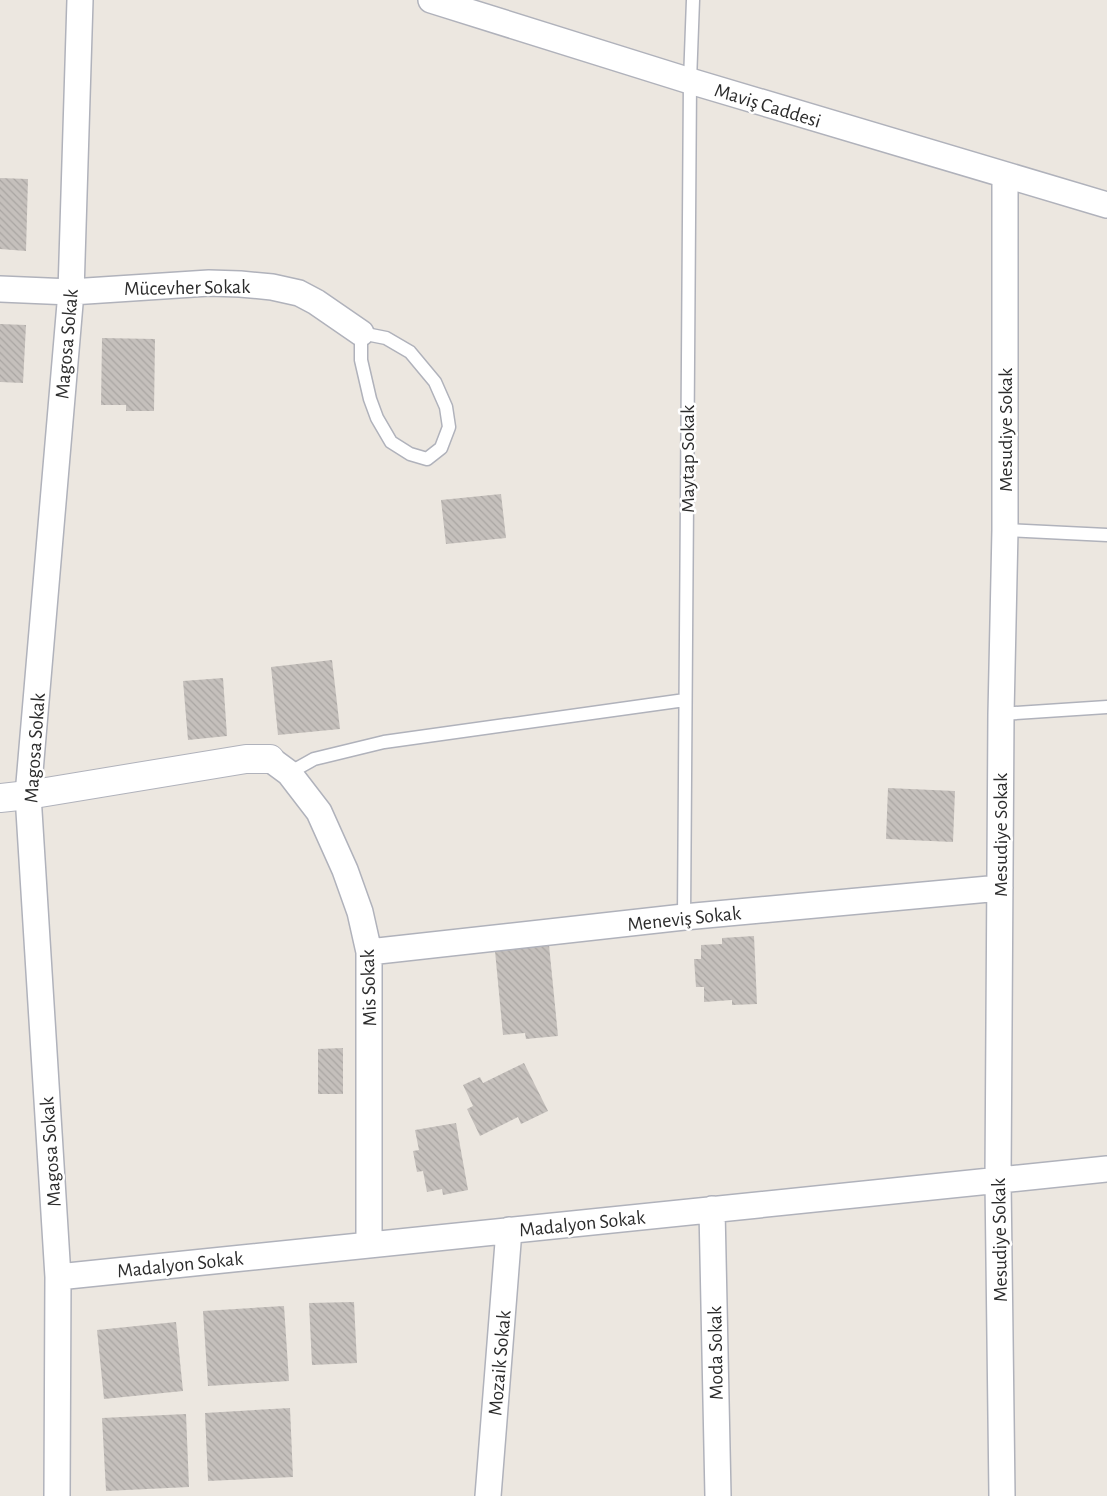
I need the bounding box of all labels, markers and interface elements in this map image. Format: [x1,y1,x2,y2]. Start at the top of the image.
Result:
street label: Maviş Caddesi [712,80,823,132]
street label: Mücevher Sokak [124,277,250,299]
street label: Magosa Sokak [52,288,82,400]
street label: Mesudiye Sokak [996,368,1016,492]
street label: Maytap Sokak [678,405,698,513]
street label: Magosa Sokak [21,692,49,804]
street label: Mesudiye Sokak [991,773,1011,897]
street label: Meneviş Sokak [626,903,742,935]
street label: Mis Sokak [358,949,380,1027]
street label: Magosa Sokak [37,1096,65,1208]
street label: Mesudiye Sokak [989,1178,1011,1302]
street label: Madalyon Sokak [518,1207,646,1241]
street label: Madalyon Sokak [116,1248,244,1282]
street label: Moda Sokak [705,1306,727,1400]
street label: Mozaik Sokak [485,1310,515,1417]

